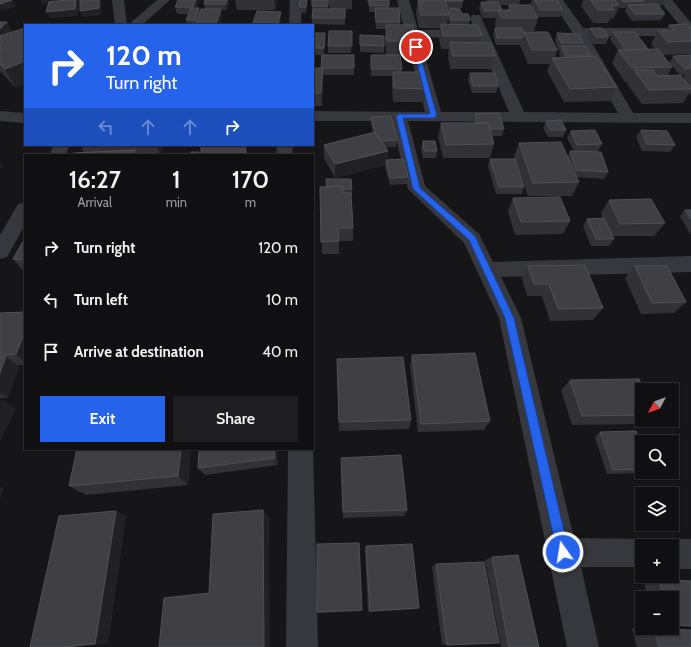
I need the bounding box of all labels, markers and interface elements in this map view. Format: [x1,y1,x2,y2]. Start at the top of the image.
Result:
pin [399,30,433,64]
icon: arrive [405,36,427,58]
text: 120 m [106,38,182,72]
icon: right [40,40,92,92]
text: Turn right [106,72,177,94]
icon: left [95,116,117,138]
icon: ahead [137,116,159,138]
icon: ahead [179,116,201,138]
icon: right [221,116,243,138]
text: 16:27 [69,165,121,194]
text: 1 [172,165,181,194]
text: 170 [232,165,269,194]
text: Arrival [78,194,112,210]
text: min [166,194,187,210]
text: m [245,194,256,210]
icon: right [40,237,62,259]
text: Turn right [74,239,135,257]
text: 120 m [258,239,298,257]
icon: left [40,289,62,311]
text: Turn left [74,291,128,309]
text: 10 m [266,291,298,309]
icon: arrive [40,341,62,363]
text: Arrive at destination [74,343,204,361]
text: 40 m [262,343,298,361]
north arrow [635,383,679,427]
map controls [635,383,679,635]
button: Exit [40,396,165,442]
button: Share [173,396,298,442]
button: search [635,435,679,479]
button: layers [635,487,679,531]
position arrow [542,531,584,573]
button: + [635,539,679,583]
button: − [635,591,679,635]

